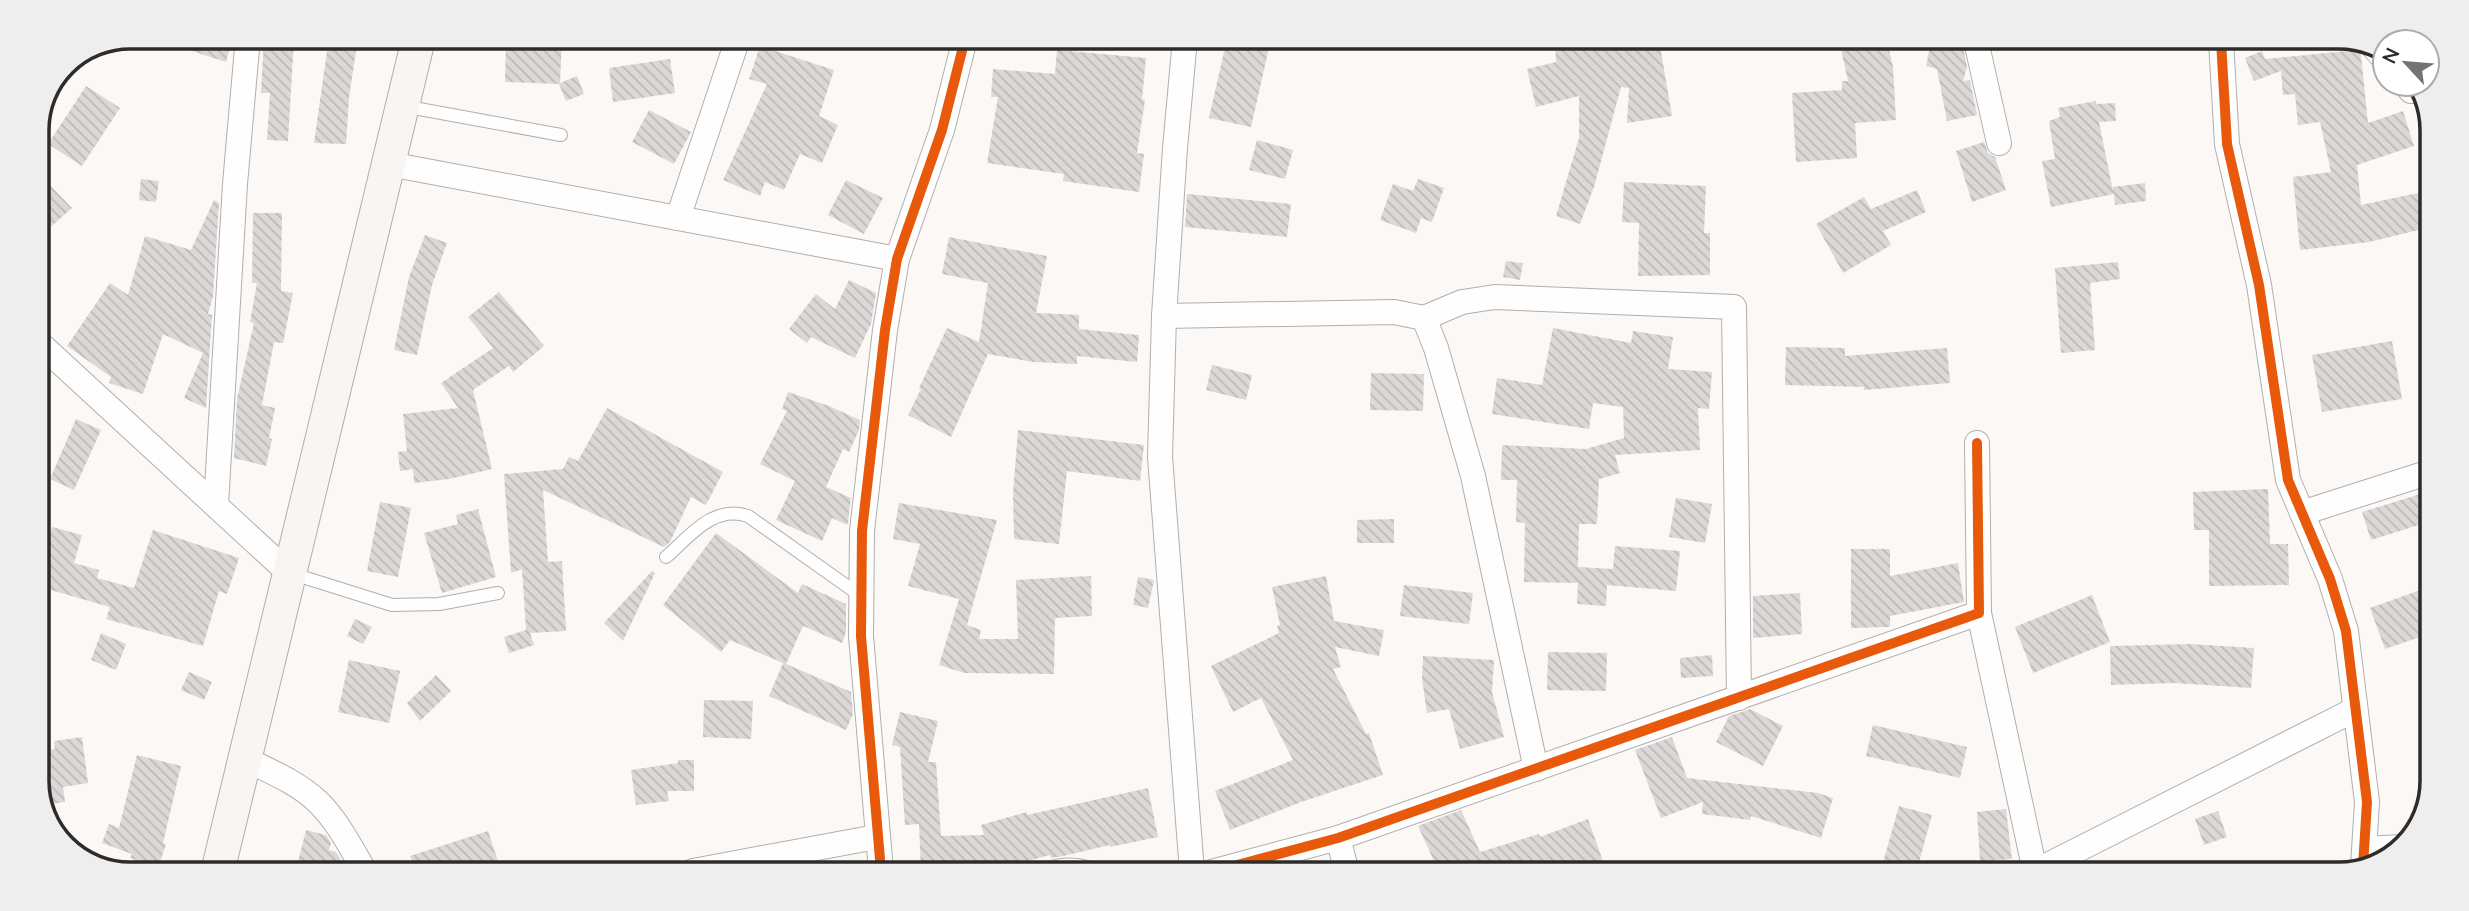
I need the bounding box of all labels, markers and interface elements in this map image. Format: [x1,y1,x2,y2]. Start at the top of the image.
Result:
north arrow [2371,28,2441,98]
text: N [2377,44,2404,67]

